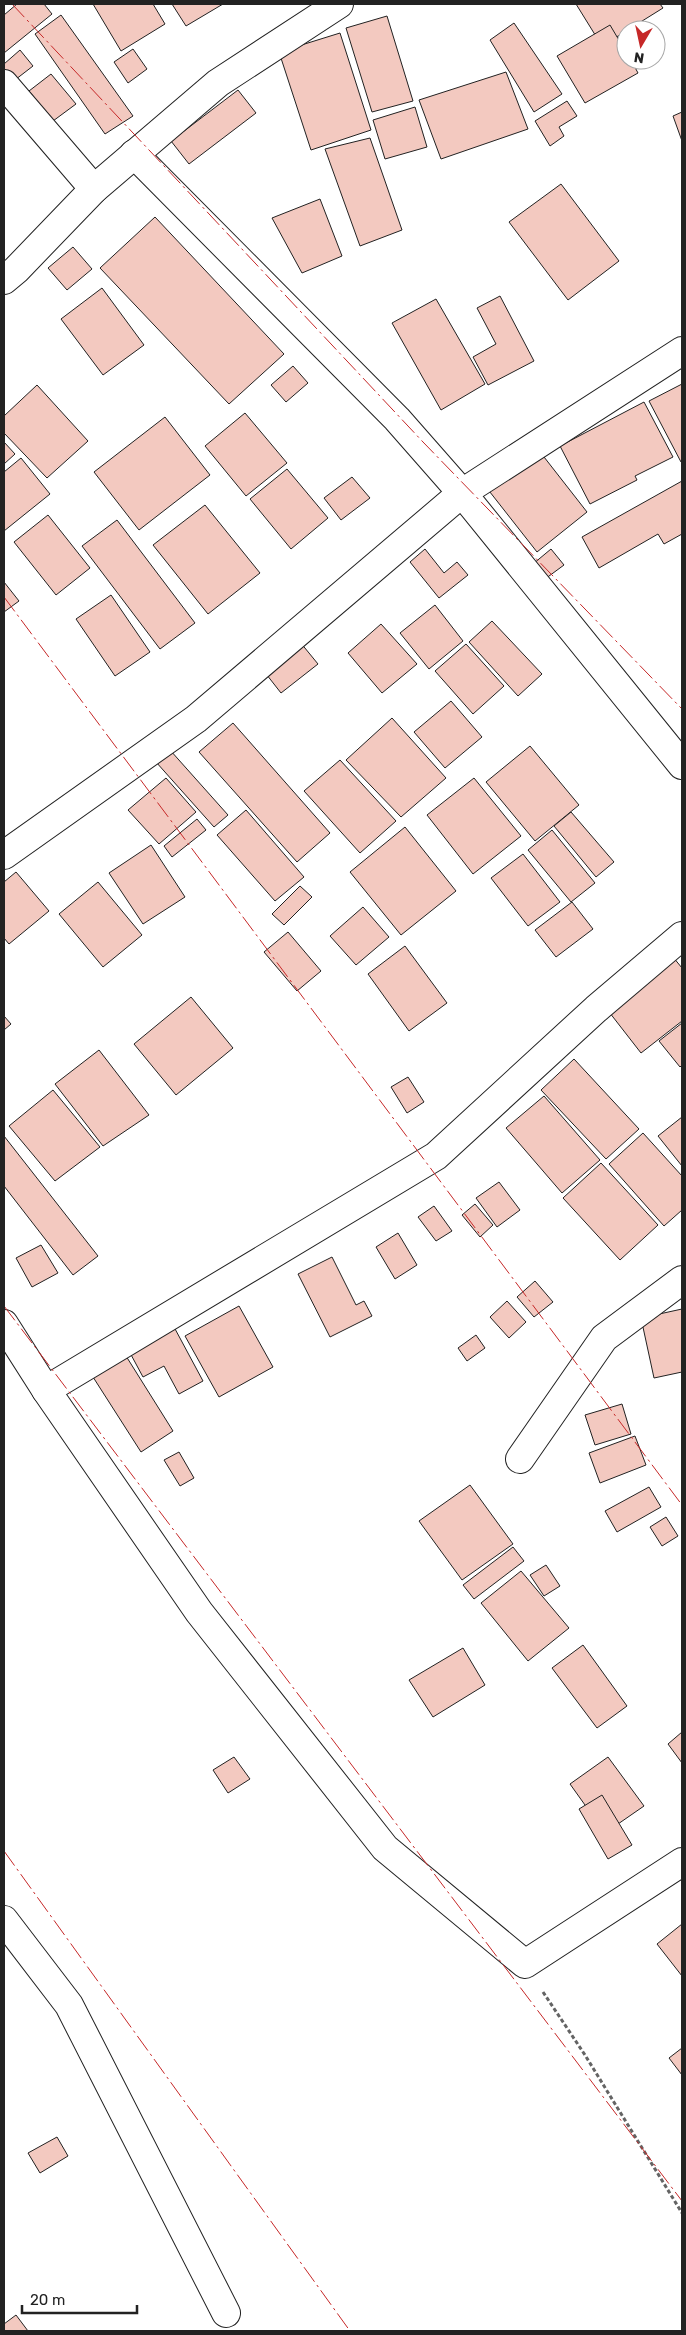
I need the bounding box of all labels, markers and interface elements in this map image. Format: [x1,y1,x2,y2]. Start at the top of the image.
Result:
north arrow [616,20,666,70]
text: N [633,48,645,67]
scale bar [22,2282,138,2314]
text: 20 m [30,2291,65,2309]

